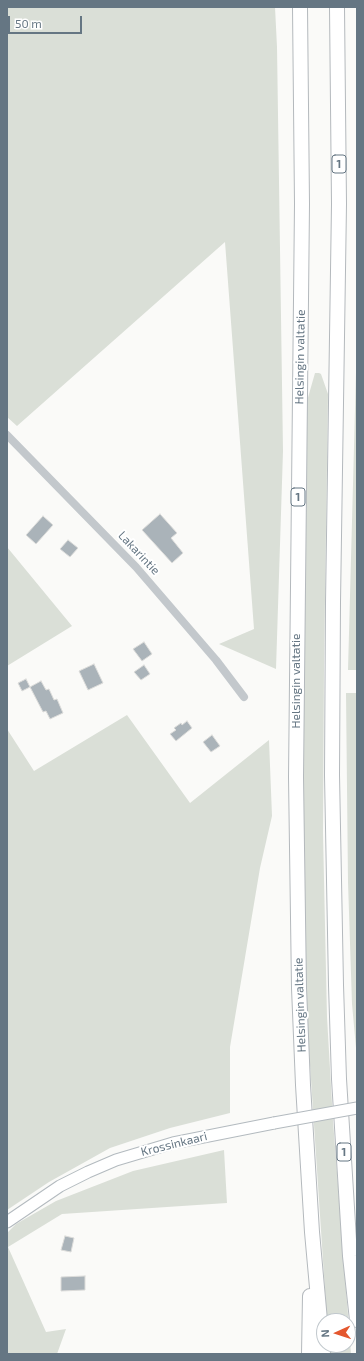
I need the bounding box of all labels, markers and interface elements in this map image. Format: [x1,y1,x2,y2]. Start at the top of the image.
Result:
scale bar [10,8,84,34]
text: 50 m [15,16,42,30]
road number: 1 [332,155,346,173]
street label: Helsingin valtatie [292,309,308,405]
road number: 1 [291,488,305,506]
street label: Lakarintie [115,528,163,578]
street label: Helsingin valtatie [289,634,303,728]
street label: Helsingin valtatie [291,957,309,1053]
street label: Krossinkaari [139,1129,209,1159]
road number: 1 [337,1143,351,1161]
north arrow [316,1313,356,1353]
text: N [318,1329,331,1338]

